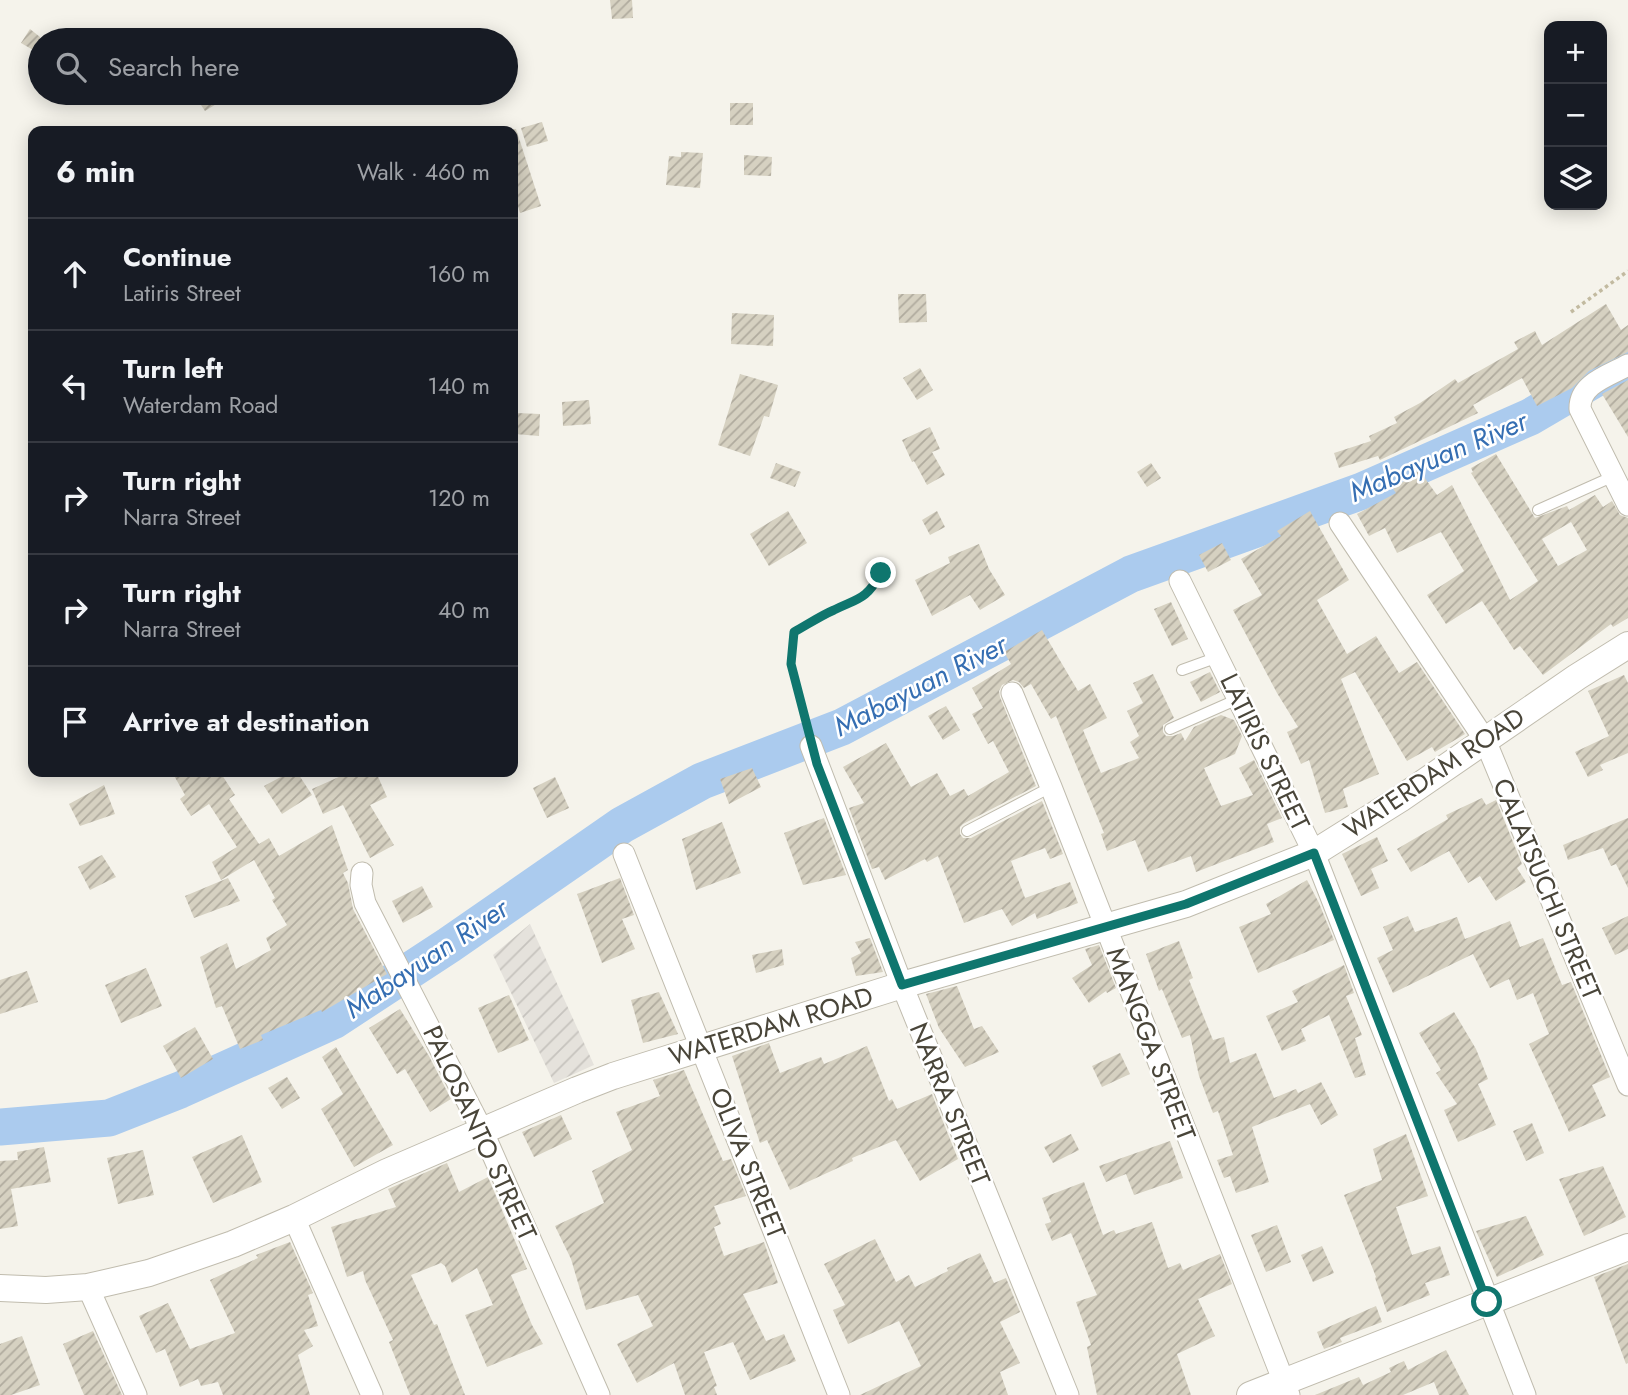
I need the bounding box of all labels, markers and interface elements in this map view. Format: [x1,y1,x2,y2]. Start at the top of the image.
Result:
map controls [1544,21,1607,210]
button: + [1544,21,1607,84]
search box [28,28,518,105]
icon: search [52,48,90,86]
text: Search here [108,48,240,86]
button: − [1544,84,1607,147]
button: layers [1544,147,1607,210]
text: 6 min [56,150,135,193]
text: Walk · 460 m [357,155,490,189]
text: Continue [123,238,232,276]
icon: ahead [56,255,94,293]
text: 160 m [428,257,490,291]
text: Latiris Street [123,276,241,310]
text: Turn left [123,350,223,388]
icon: left [56,367,94,405]
text: 140 m [428,369,490,403]
text: Waterdam Road [123,388,278,422]
water label: Mabayuan River [1343,400,1535,512]
text: Turn right [123,462,241,500]
icon: right [56,479,94,517]
text: 120 m [428,481,490,515]
text: Narra Street [123,500,241,534]
route end [865,557,896,588]
text: Turn right [123,574,241,612]
icon: right [56,591,94,629]
text: 40 m [438,593,490,627]
text: Narra Street [123,612,241,646]
water label: Mabayuan River [826,623,1016,747]
street label: LATIRIS STREET [1210,667,1320,837]
street label: WATERDAM ROAD [1336,698,1532,848]
icon: arrive [56,703,94,741]
text: Arrive at destination [123,703,370,741]
street label: CALATSUCHI STREET [1483,772,1611,1006]
water label: Mabayuan River [336,887,518,1028]
street label: MANGGA STREET [1097,942,1205,1146]
street label: WATERDAM ROAD [664,977,878,1075]
street label: NARRA STREET [900,1017,1000,1191]
street label: PALOSANTO STREET [413,1019,547,1247]
street label: OLIVA STREET [700,1082,796,1244]
route start [1471,1286,1502,1317]

